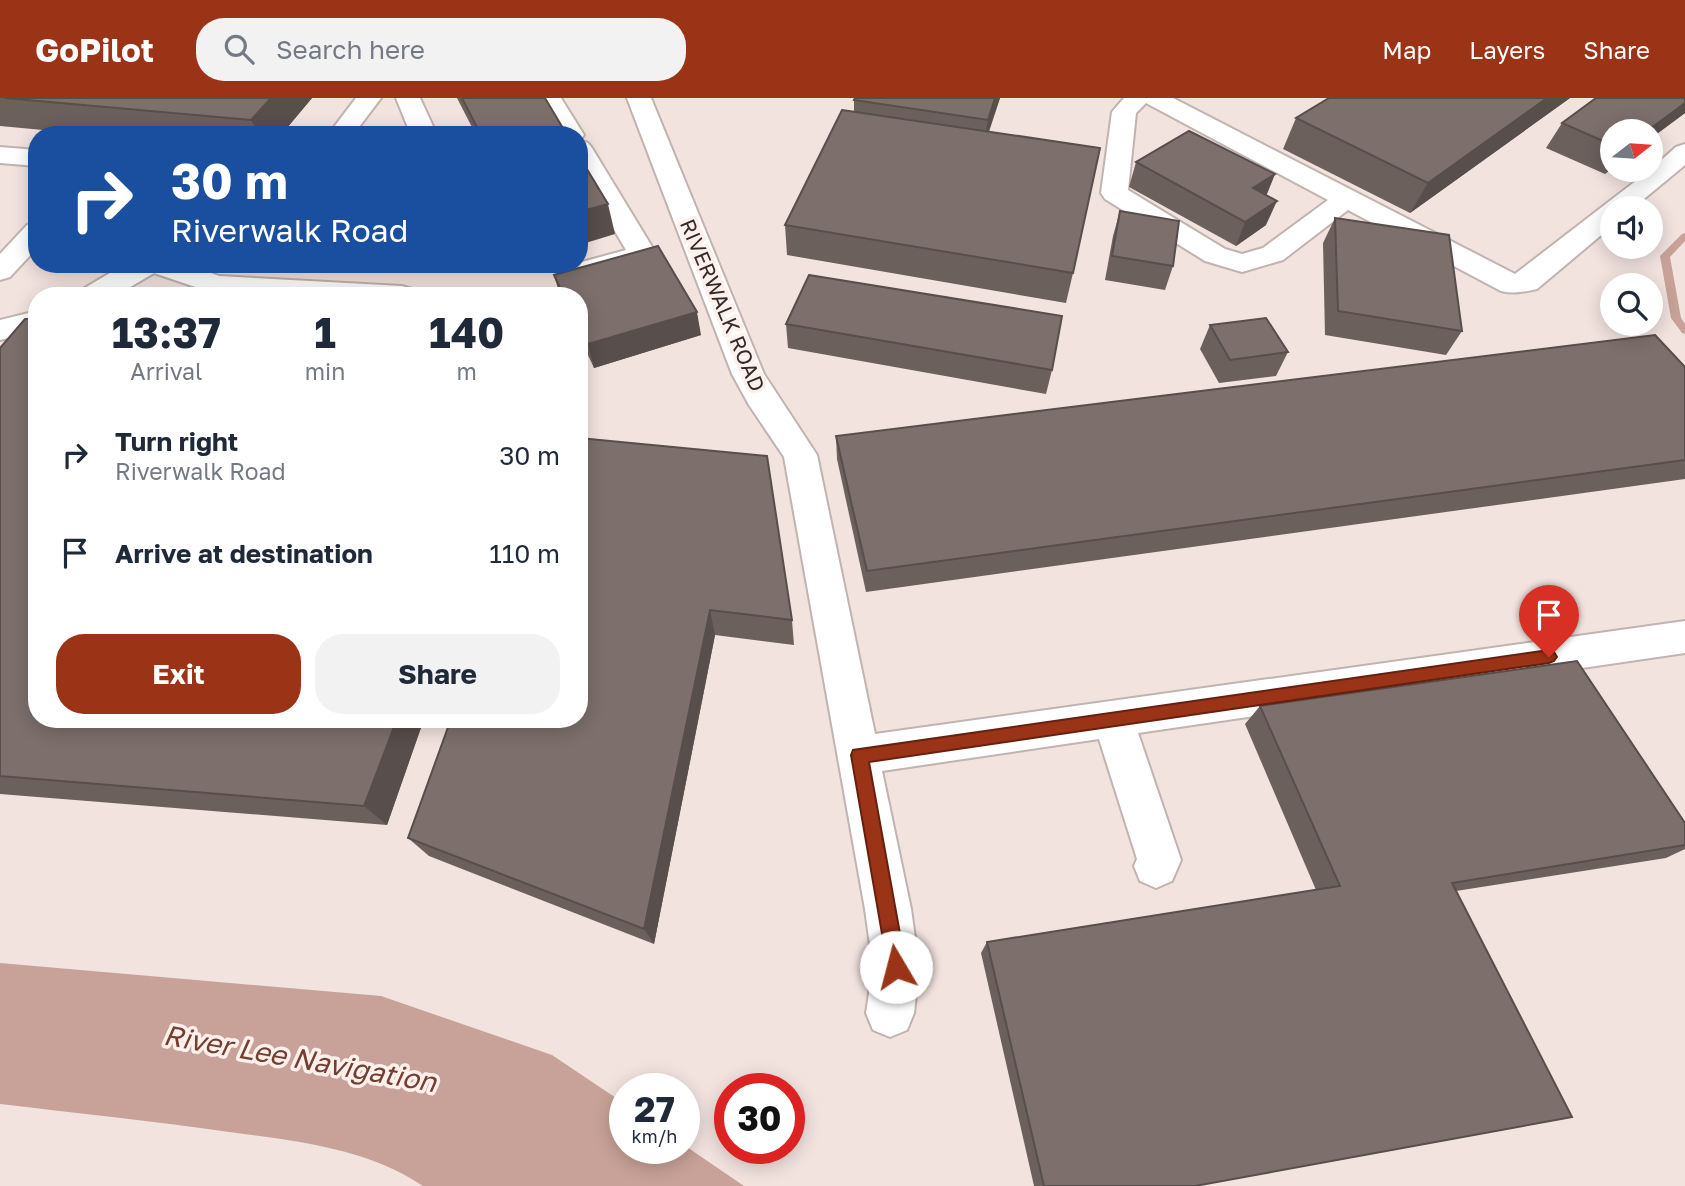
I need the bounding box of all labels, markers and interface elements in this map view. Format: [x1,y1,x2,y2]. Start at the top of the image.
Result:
search box [196,18,686,81]
text: GoPilot [35,30,154,69]
icon: search [220,30,258,68]
text: Search here [276,34,425,65]
text: Map [1382,35,1431,64]
text: Layers [1469,35,1545,64]
text: Share [1583,35,1650,64]
north arrow [1600,119,1662,182]
map controls [1600,119,1663,336]
text: 30 m [171,151,288,210]
icon: right [56,154,147,245]
button: sound [1600,196,1663,259]
text: Riverwalk Road [171,211,408,249]
street label: RIVERWALK ROAD [675,215,771,395]
button: search [1600,273,1663,336]
text: 13:37 [112,307,221,357]
text: 1 [314,307,336,357]
text: 140 [429,307,504,357]
text: Arrival [130,357,202,385]
text: min [305,357,345,385]
text: m [456,357,477,385]
text: Turn right [115,426,238,457]
icon: right [56,436,94,474]
text: 30 m [499,440,560,471]
text: Riverwalk Road [115,457,286,485]
icon: arrive [56,534,94,572]
text: Arrive at destination [115,538,373,569]
text: 110 m [489,538,560,569]
pin [1519,585,1579,657]
icon: arrive [1530,596,1568,634]
button: Exit [56,634,301,714]
button: Share [315,634,560,714]
position arrow [859,930,933,1004]
water label: River Lee Navigation [161,1018,441,1099]
speed limit sign: 30 [714,1073,805,1164]
text: 27 [634,1088,675,1130]
text: km/h [632,1125,677,1147]

